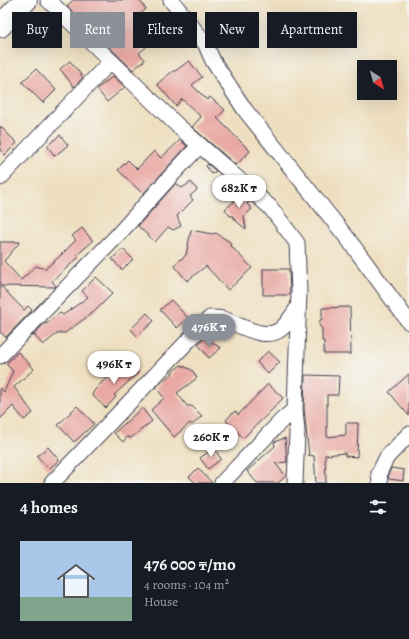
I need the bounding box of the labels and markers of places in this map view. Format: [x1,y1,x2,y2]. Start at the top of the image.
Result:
pin: 682K ₸ [206,175,272,209]
pin: 476K ₸ [176,314,242,348]
pin: 496K ₸ [81,351,147,385]
pin: 260K ₸ [178,424,244,458]

